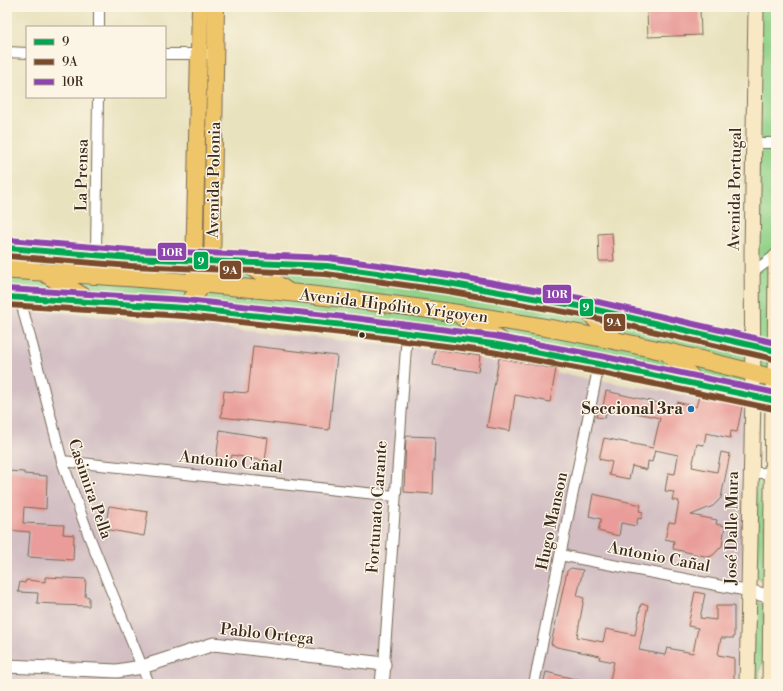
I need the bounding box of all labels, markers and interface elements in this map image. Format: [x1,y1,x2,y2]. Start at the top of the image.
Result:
legend [26,26,166,98]
text: 9 [62,35,69,50]
text: 9A [62,55,78,70]
text: 10R [62,75,84,90]
street label: Avenida Polonia [203,121,225,240]
street label: Avenida Portugal [724,127,746,252]
street label: La Prensa [71,138,93,211]
line badge: 10R [157,242,187,261]
text: 10R [161,246,183,260]
line badge: 9 [193,251,209,270]
text: 9 [198,255,205,269]
line badge: 9A [219,260,242,280]
text: 9A [223,264,239,278]
street label: Avenida Hipólito Yrigoyen [298,284,490,328]
line badge: 10R [542,284,572,304]
text: 10R [546,288,568,302]
line badge: 9 [579,298,594,317]
text: 9 [583,301,590,315]
line badge: 9A [603,313,626,332]
text: 9A [607,316,623,330]
unlabelled marker [357,330,367,340]
place label: Seccional 3ra [582,399,683,419]
marker: Seccional 3ra [686,404,696,414]
street label: Casimira Pella [64,436,117,543]
street label: Fortunato Carante [362,440,392,574]
street label: Antonio Cañal [177,447,284,477]
street label: Hugo Manson [532,470,572,572]
street label: José Dalle Mura [721,470,743,586]
street label: Antonio Cañal [605,537,712,577]
street label: Pablo Ortega [219,619,316,649]

